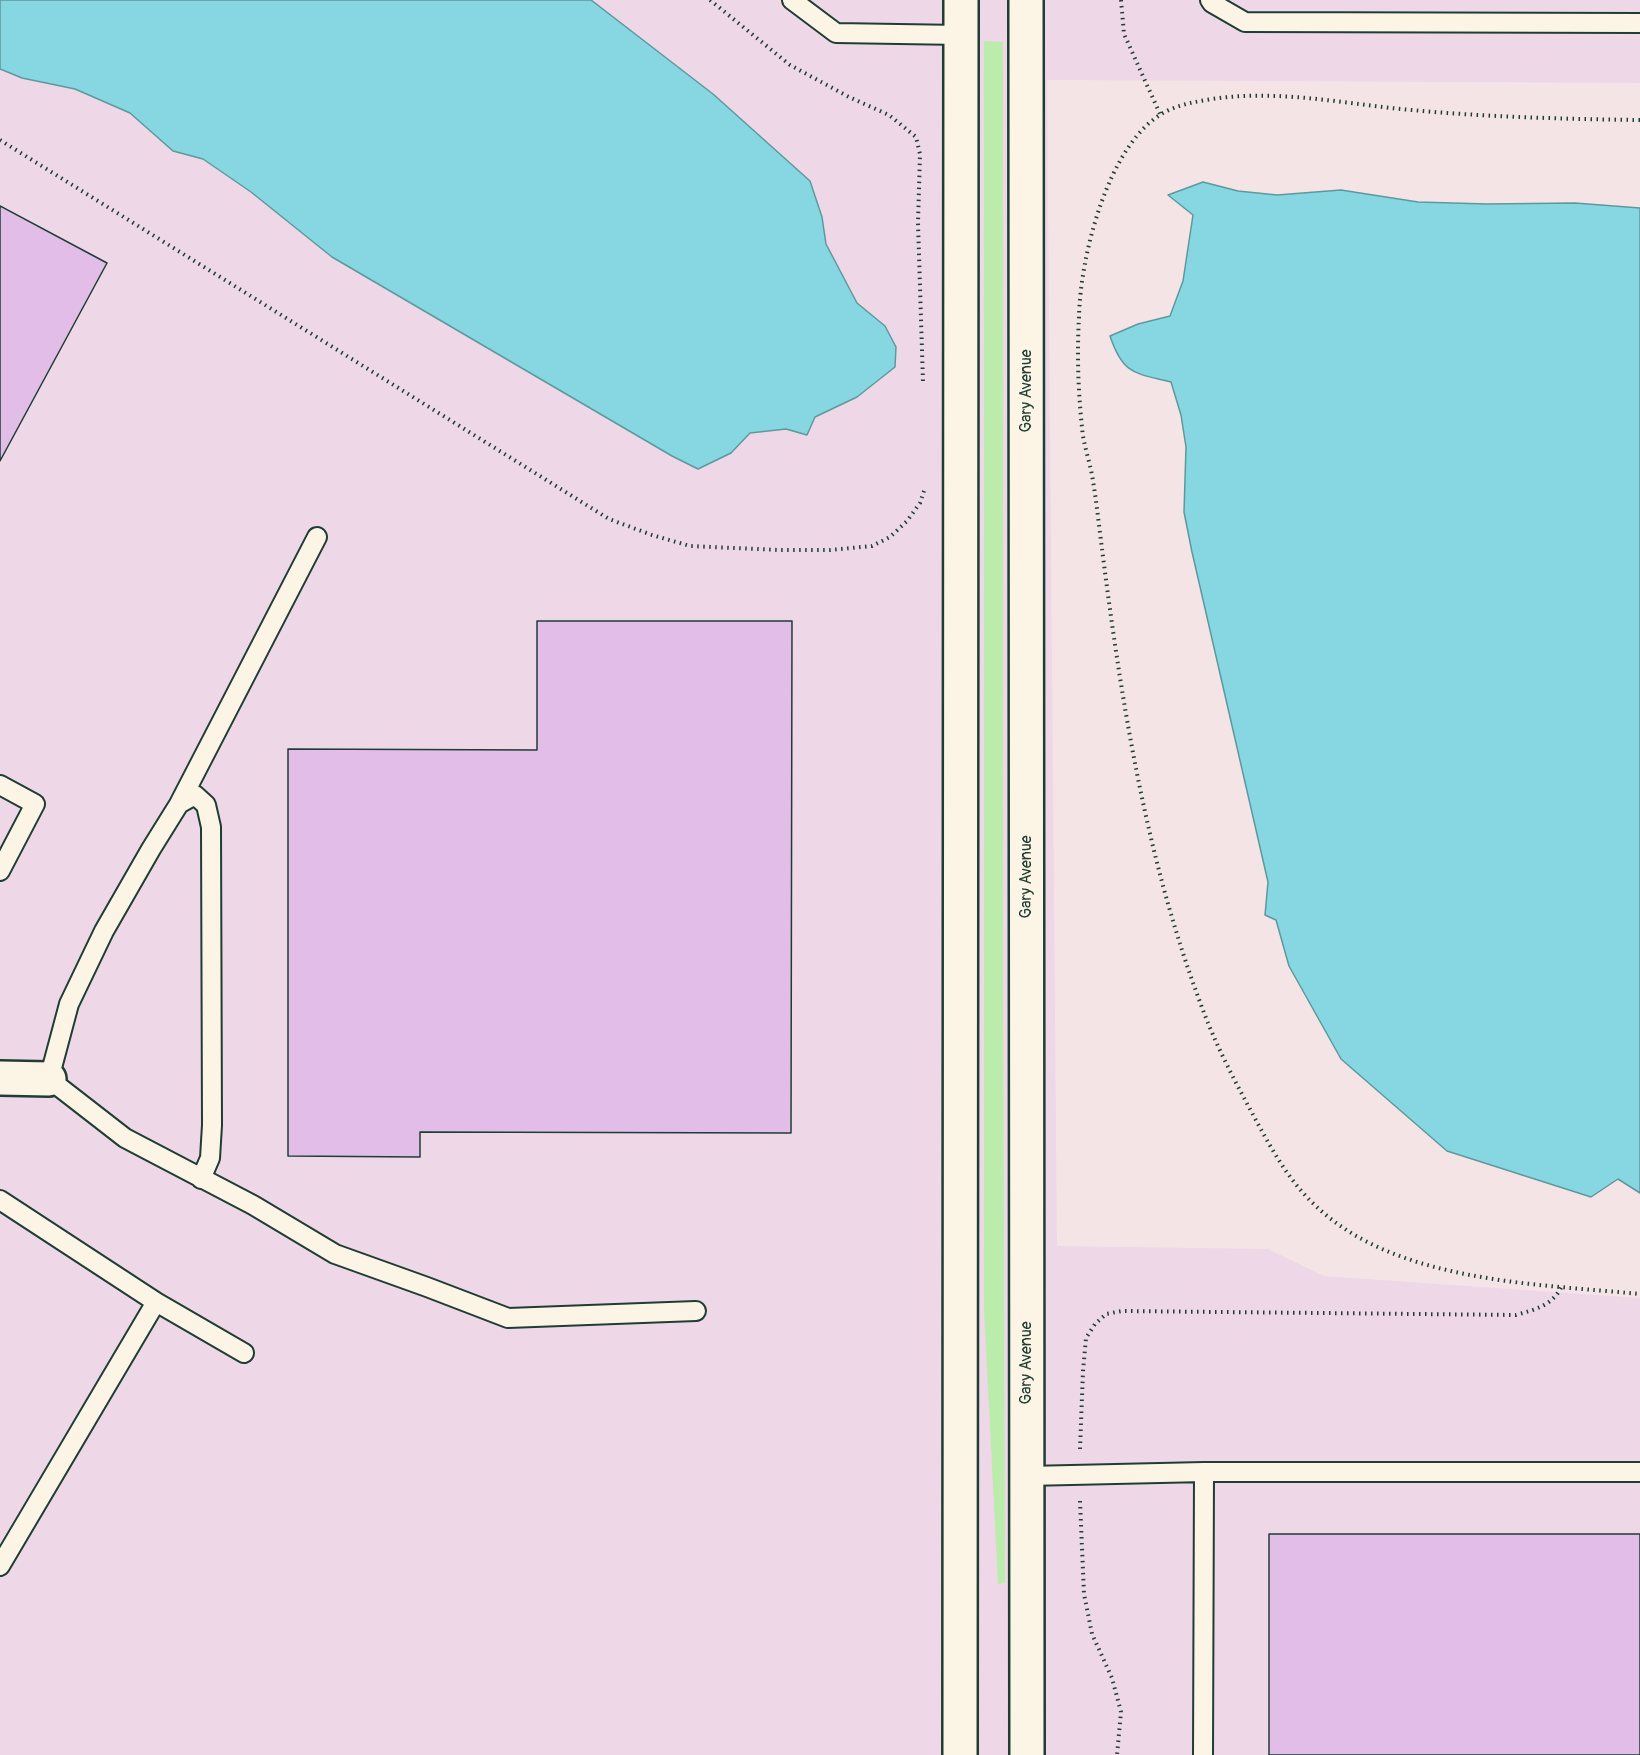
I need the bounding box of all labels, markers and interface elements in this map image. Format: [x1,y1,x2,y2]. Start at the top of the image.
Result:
street label: Gary Avenue [1017,349,1037,433]
street label: Gary Avenue [1017,835,1037,919]
street label: Gary Avenue [1017,1321,1037,1405]

